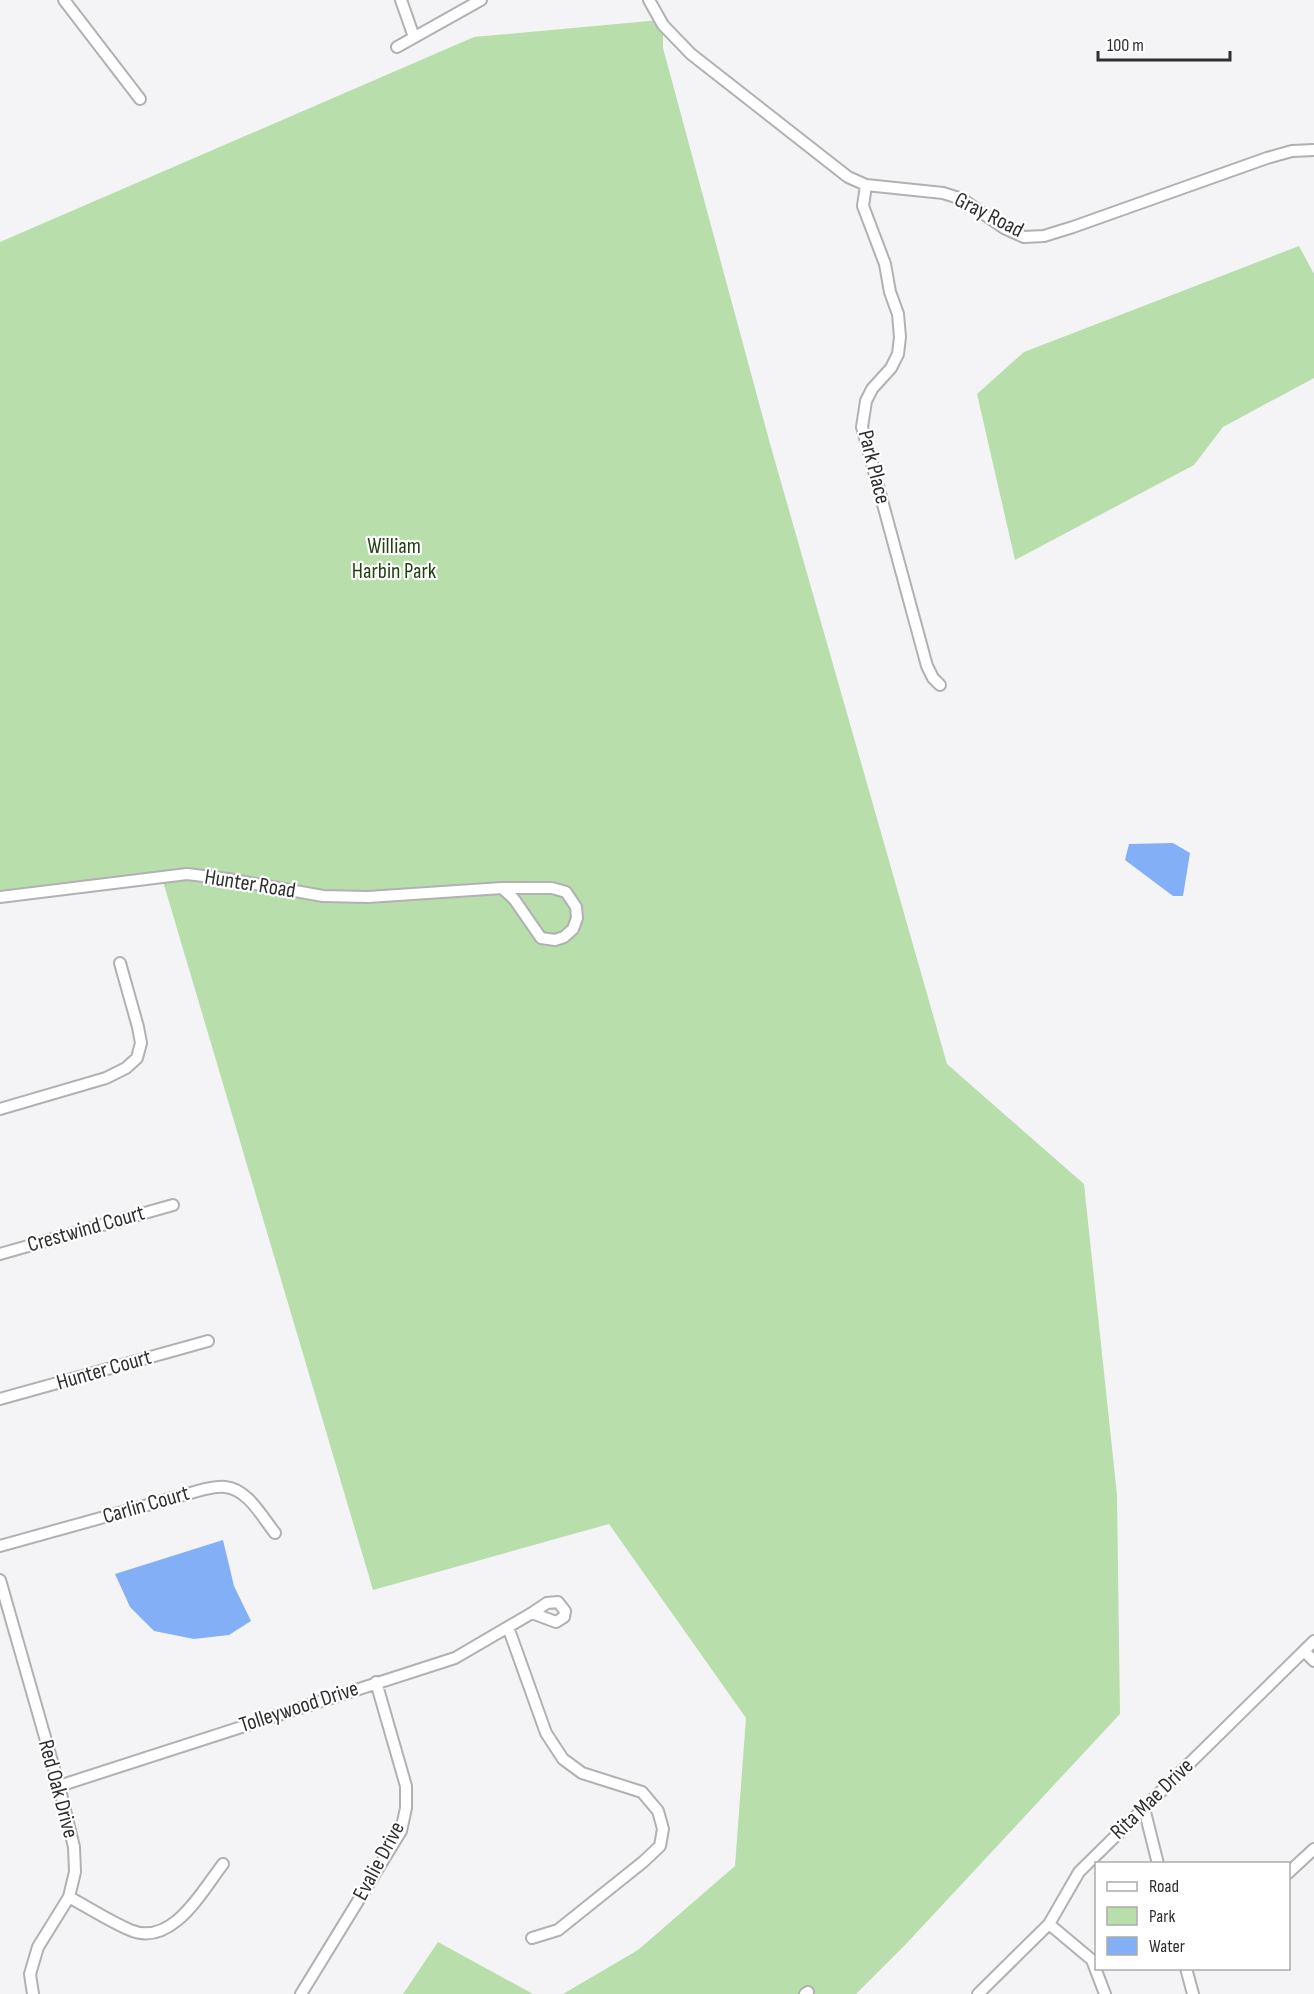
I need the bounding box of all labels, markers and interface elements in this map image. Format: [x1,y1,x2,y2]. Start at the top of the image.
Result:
scale bar [1098,24,1230,62]
text: 100 m [1107,35,1144,56]
street label: Gray Road [950,186,1028,244]
street label: Park Place [852,427,896,507]
park label: William Harbin Park [352,533,437,585]
street label: Hunter Road [203,863,297,905]
street label: Crestwind Court [24,1199,148,1259]
street label: Hunter Court [54,1344,155,1396]
street label: Carlin Court [100,1480,193,1530]
street label: Tolleywood Drive [236,1675,362,1739]
street label: Red Oak Drive [32,1737,84,1841]
street label: Rita Mae Drive [1105,1753,1199,1845]
street label: Evalie Drive [347,1817,411,1905]
legend [1095,1862,1290,1970]
text: Road [1149,1876,1179,1897]
text: Park [1149,1906,1175,1927]
text: Water [1149,1936,1185,1957]

